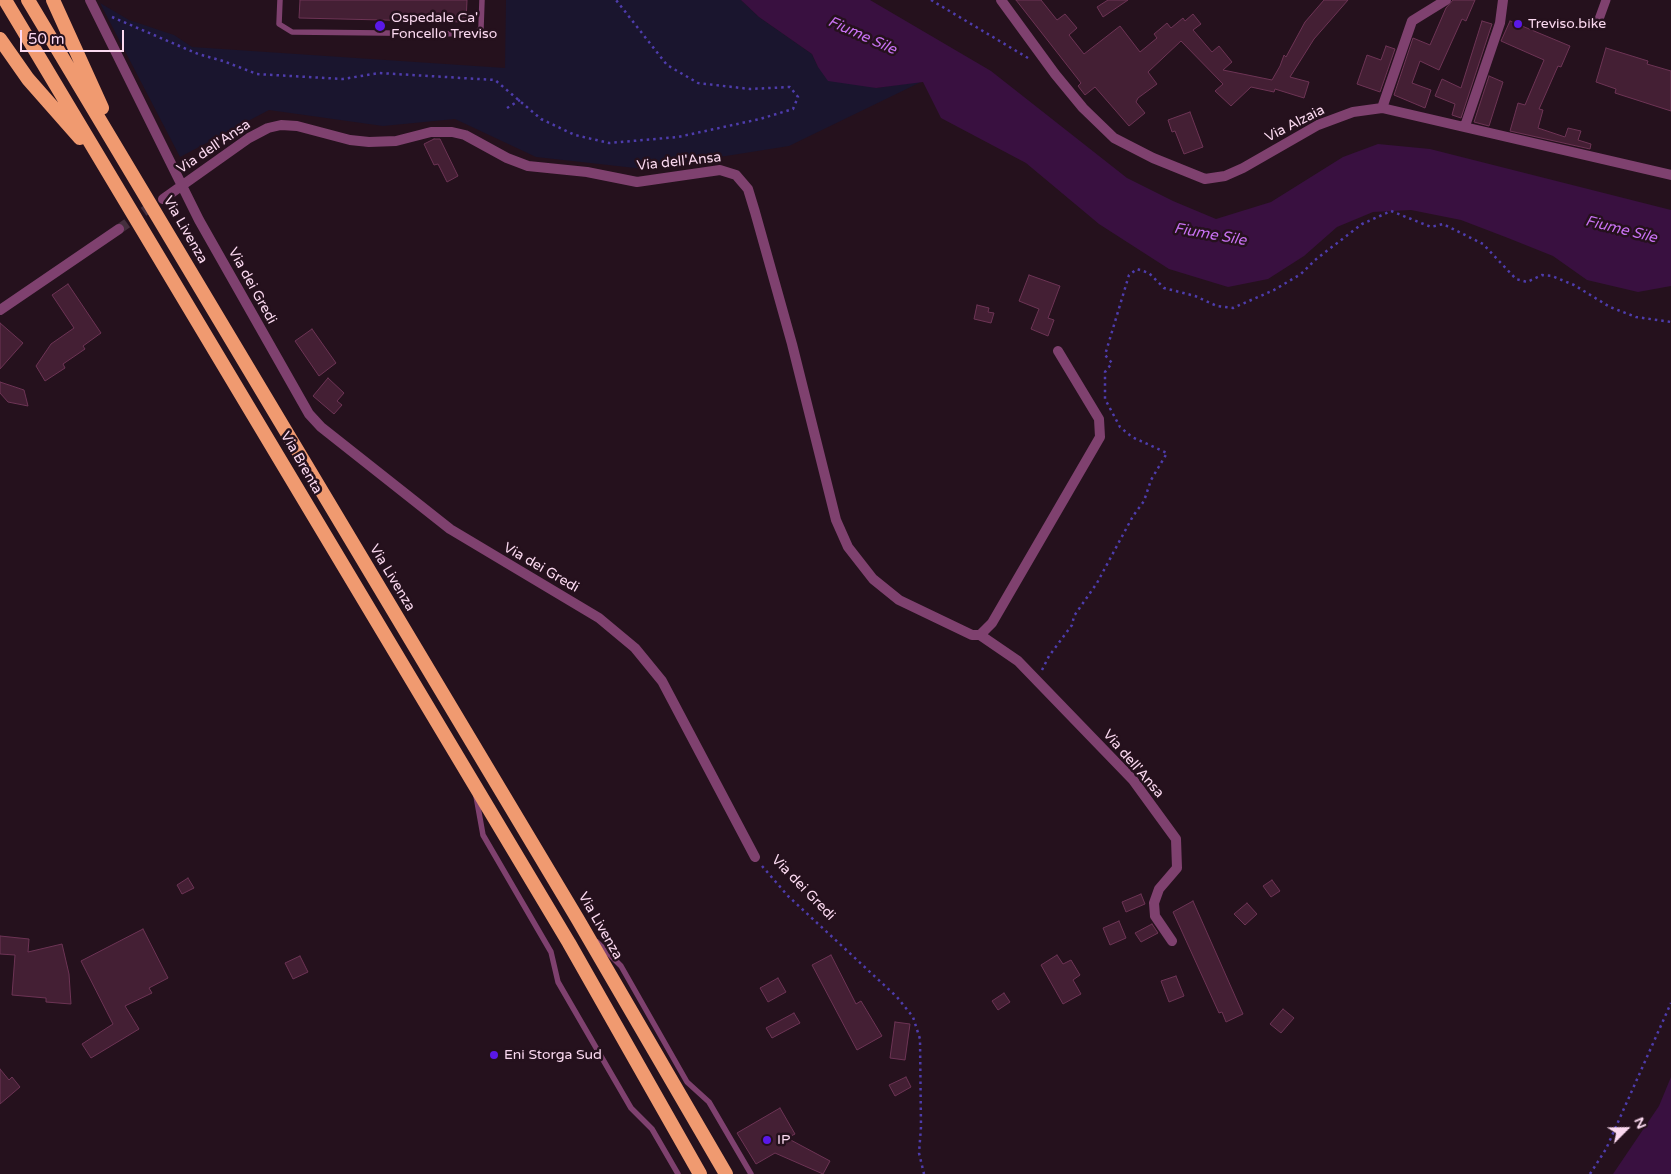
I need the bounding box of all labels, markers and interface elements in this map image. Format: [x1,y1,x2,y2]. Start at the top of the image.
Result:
place label: Ospedale Ca' Foncello Treviso [391,10,497,42]
water label: Fiume Sile [825,13,899,59]
place label: Treviso.bike [1528,16,1606,32]
marker: Treviso.bike [1512,18,1524,30]
marker: Ospedale Ca' Foncello Treviso [373,19,387,33]
scale bar [22,20,126,52]
text: 50 m [28,30,65,48]
street label: Via Alzaia [1262,102,1328,146]
street label: Via dell'Ansa [174,116,254,178]
street label: Via dell'Ansa [636,149,722,175]
street label: Via Livenza [159,193,211,267]
water label: Fiume Sile [1583,212,1659,248]
water label: Fiume Sile [1172,220,1248,250]
street label: Via dei Gredi [224,245,280,327]
street label: Via Brenta [277,429,325,497]
street label: Via dei Gredi [500,540,582,596]
street label: Via Livenza [366,542,418,614]
street label: Via dell'Ansa [1099,726,1167,802]
street label: Via dei Gredi [768,852,838,924]
street label: Via Livenza [574,889,626,963]
place label: Eni Storga Sud [504,1047,602,1063]
marker: Eni Storga Sud [488,1049,500,1061]
north arrow [1601,1104,1651,1154]
text: N [1630,1114,1650,1131]
place label: IP [777,1132,790,1148]
marker: IP [761,1134,773,1146]

